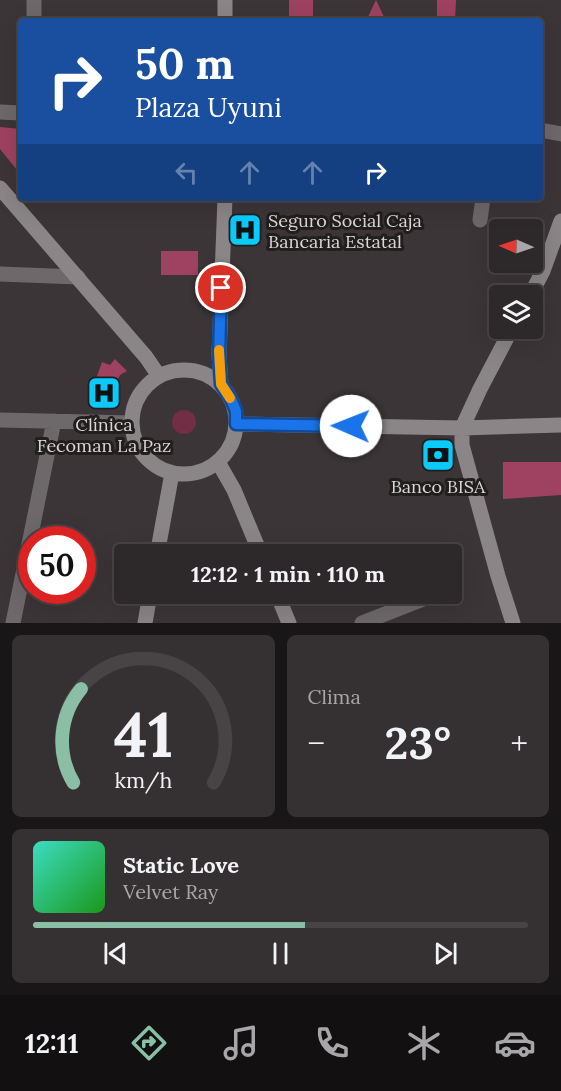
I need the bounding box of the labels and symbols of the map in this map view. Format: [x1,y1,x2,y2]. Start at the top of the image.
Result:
place label: Seguro Social Caja Bancaria Estatal [268,209,422,253]
hospital icon: Seguro Social Caja Bancaria Estatal [227,212,263,248]
north arrow [489,219,543,273]
pin [195,262,246,313]
hospital icon: Clínica Fecoman La Paz [86,375,122,411]
position arrow [319,394,383,458]
place label: Clínica Fecoman La Paz [37,413,171,457]
bank icon: Banco BISA [420,437,456,473]
place label: Banco BISA [391,475,486,498]
speed limit sign: 50 [18,526,96,604]

